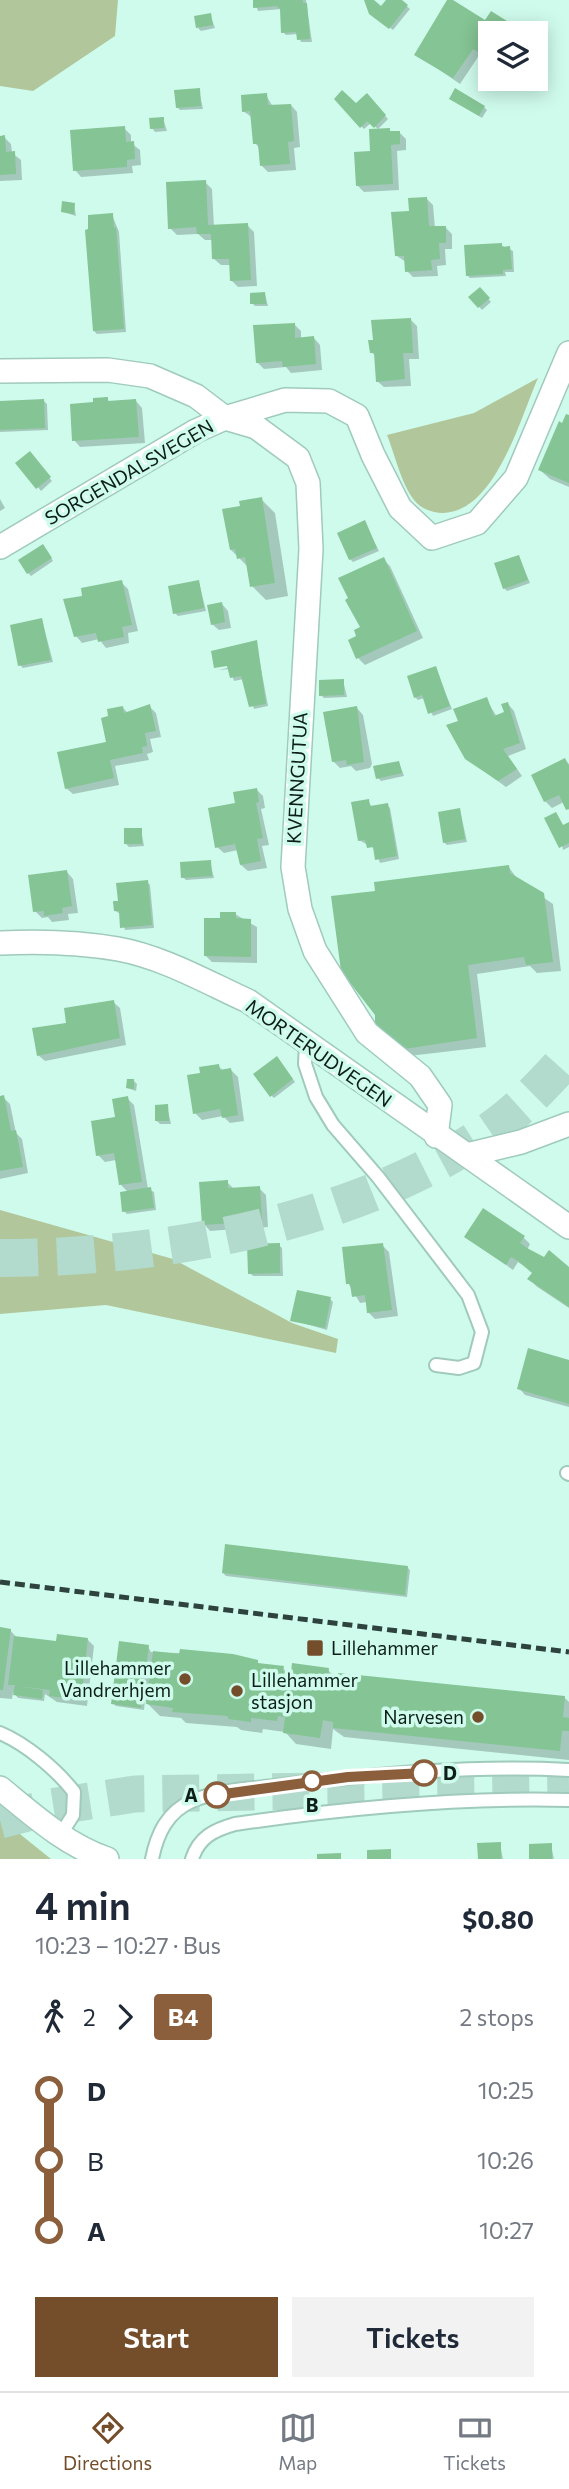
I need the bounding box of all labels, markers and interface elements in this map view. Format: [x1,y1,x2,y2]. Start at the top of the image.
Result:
map controls [478,21,548,91]
button: layers [478,21,548,91]
street label: SORGENDALSVEGEN [40,414,217,529]
street label: KVENNGUTUA [282,711,311,845]
street label: MORTERUDVEGEN [242,994,397,1112]
place label: Lillehammer [331,1636,438,1659]
marker: Lillehammer [305,1638,325,1658]
place label: Lillehammer Vandrerhjem [60,1656,171,1701]
place label: Lillehammer stasjon [251,1668,358,1713]
marker: Lillehammer Vandrerhjem [177,1671,193,1687]
marker: Lillehammer stasjon [229,1683,245,1699]
place label: Narvesen [383,1705,464,1728]
marker: Narvesen [470,1709,486,1725]
marker: D [411,1760,437,1786]
place label: D [443,1761,457,1784]
marker: B [302,1771,322,1791]
marker: A [204,1782,230,1808]
place label: A [184,1783,198,1806]
place label: B [306,1793,318,1816]
text: 4 min [35,1881,131,1928]
text: $0.80 [462,1903,534,1934]
text: 10:23 – 10:27 · Bus [35,1931,221,1959]
icon: walk [35,1998,73,2036]
icon: forward [106,1998,144,2036]
text: B4 [168,2002,198,2031]
text: 2 [83,2003,96,2031]
text: 2 stops [460,2003,534,2031]
text: D [87,2075,106,2106]
text: 10:25 [478,2076,534,2104]
text: B [87,2145,104,2176]
text: 10:26 [477,2146,534,2174]
text: A [87,2215,106,2246]
text: 10:27 [479,2216,534,2244]
button: Start [35,2297,278,2377]
button: Tickets [292,2297,534,2377]
tab: Directions [63,2409,152,2474]
tab: Map [278,2409,317,2474]
tab: Tickets [443,2409,506,2474]

